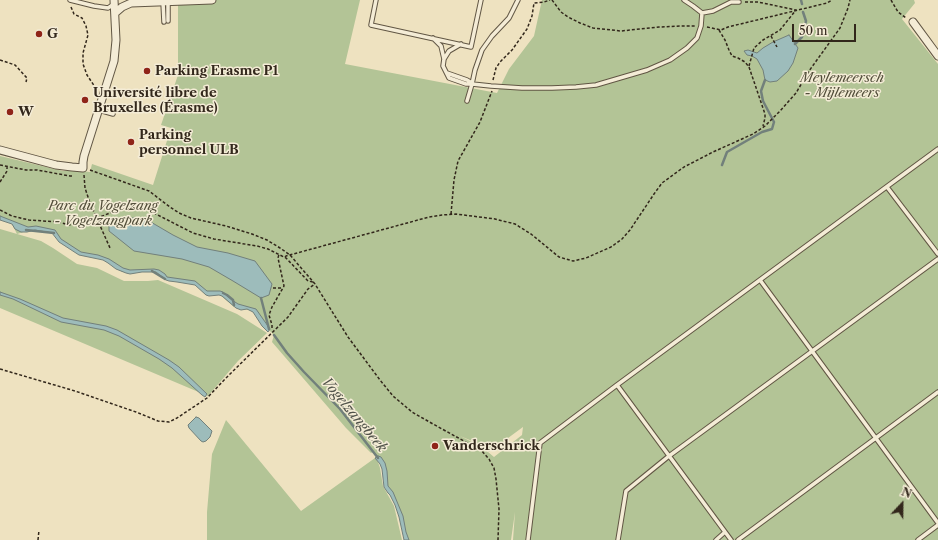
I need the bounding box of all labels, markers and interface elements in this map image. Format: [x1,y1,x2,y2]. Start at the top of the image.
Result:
scale bar [794,16,858,42]
text: 50 m [799,23,828,38]
place label: G [47,26,58,42]
marker: G [34,29,44,39]
place label: Parking Erasme P1 [155,63,278,79]
marker: Parking Erasme P1 [142,66,152,76]
park label: Meylemeersch - Mijlemeers [800,70,884,101]
place label: Université libre de Bruxelles (Érasme) [93,85,218,116]
marker: Université libre de Bruxelles (Érasme) [80,95,90,105]
place label: W [18,104,34,120]
marker: W [5,107,15,117]
place label: Parking personnel ULB [139,127,239,158]
marker: Parking personnel ULB [126,137,136,147]
park label: Parc du Vogelzang - Vogelzangpark [48,198,158,229]
water label: Vogelzangbeek [318,374,390,456]
place label: Vanderschrick [443,438,540,454]
marker: Vanderschrick [430,441,440,451]
north arrow [882,484,922,524]
text: N [899,485,914,501]

